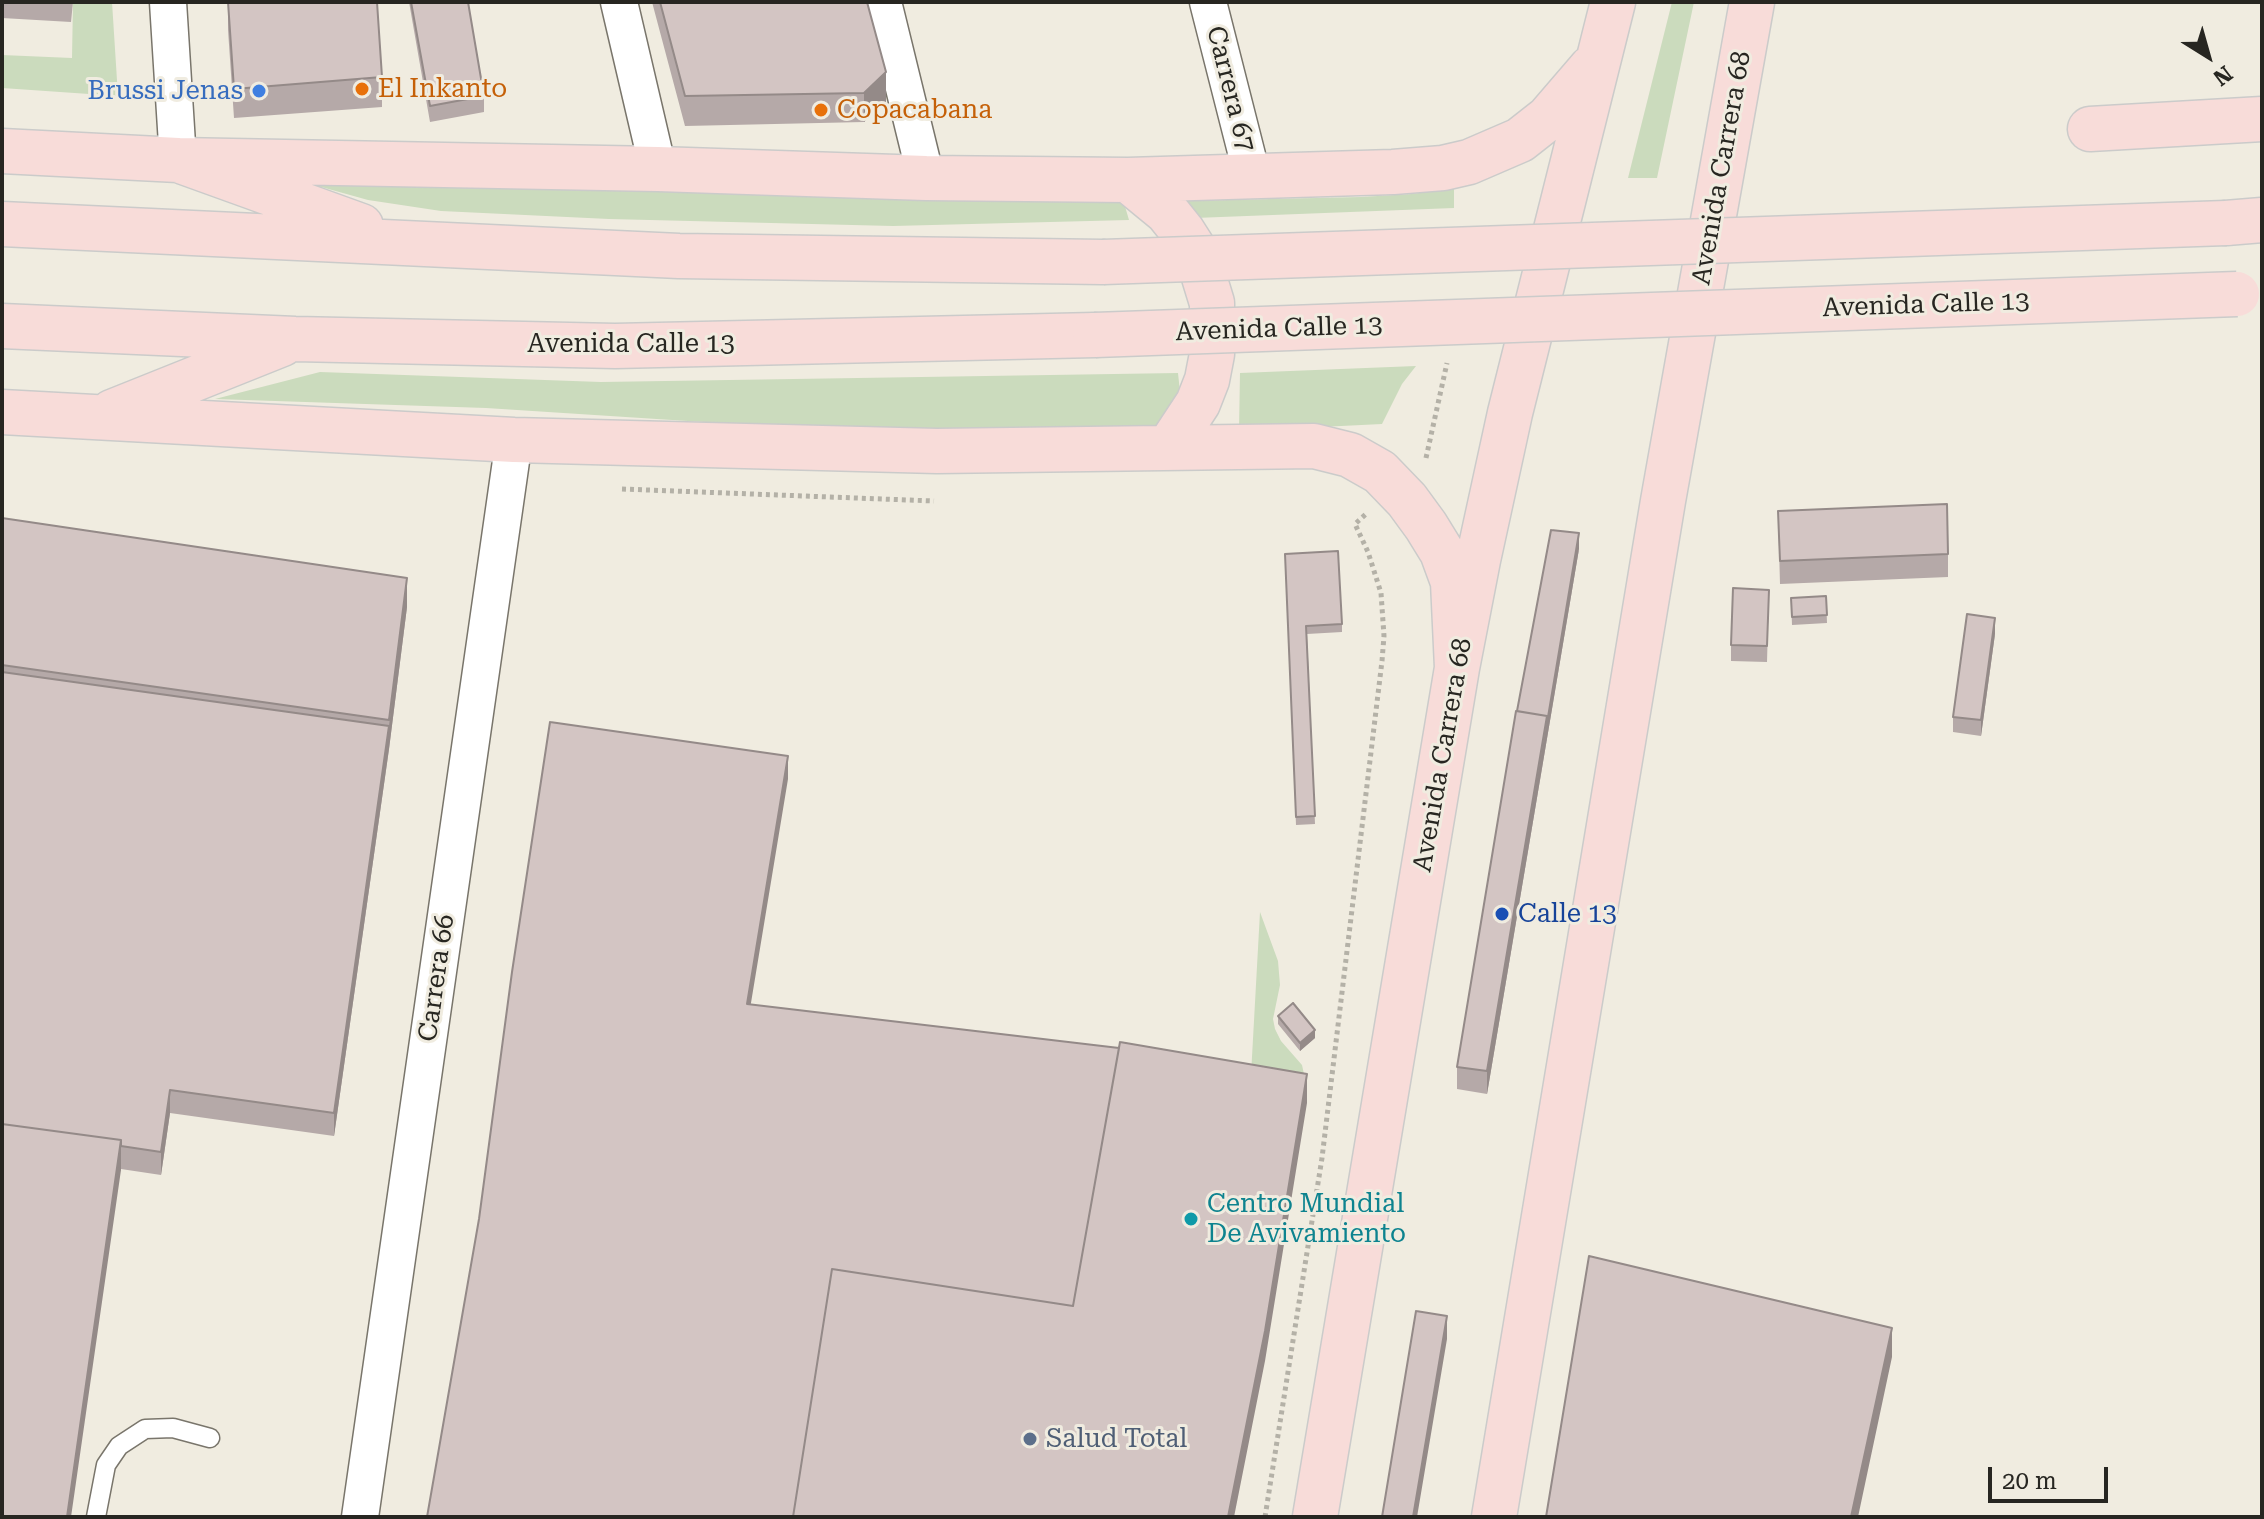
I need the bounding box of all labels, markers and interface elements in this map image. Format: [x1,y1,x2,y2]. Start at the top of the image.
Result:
north arrow [2168,16,2248,96]
street label: Carrera 67 [1199,23,1261,155]
street label: Avenida Carrera 68 [1686,49,1758,287]
text: N [2208,60,2237,91]
place label: El Inkanto [378,73,507,105]
place label: Brussi Jenas [87,75,243,107]
marker: El Inkanto [353,80,371,98]
marker: Brussi Jenas [250,82,268,100]
place label: Copacabana [837,94,992,126]
marker: Copacabana [812,101,830,119]
street label: Avenida Calle 13 [1822,286,2030,324]
street label: Avenida Calle 13 [1175,310,1383,348]
street label: Avenida Calle 13 [527,328,735,360]
street label: Avenida Carrera 68 [1407,636,1479,874]
place label: Calle 13 [1518,898,1617,930]
marker: Calle 13 [1493,905,1511,923]
street label: Carrera 66 [413,912,461,1044]
place label: Centro Mundial De Avivamiento [1207,1188,1406,1250]
marker: Centro Mundial De Avivamiento [1182,1210,1200,1228]
place label: Salud Total [1046,1423,1187,1455]
marker: Salud Total [1021,1430,1039,1448]
scale bar [1992,1451,2112,1501]
text: 20 m [2002,1467,2057,1495]

